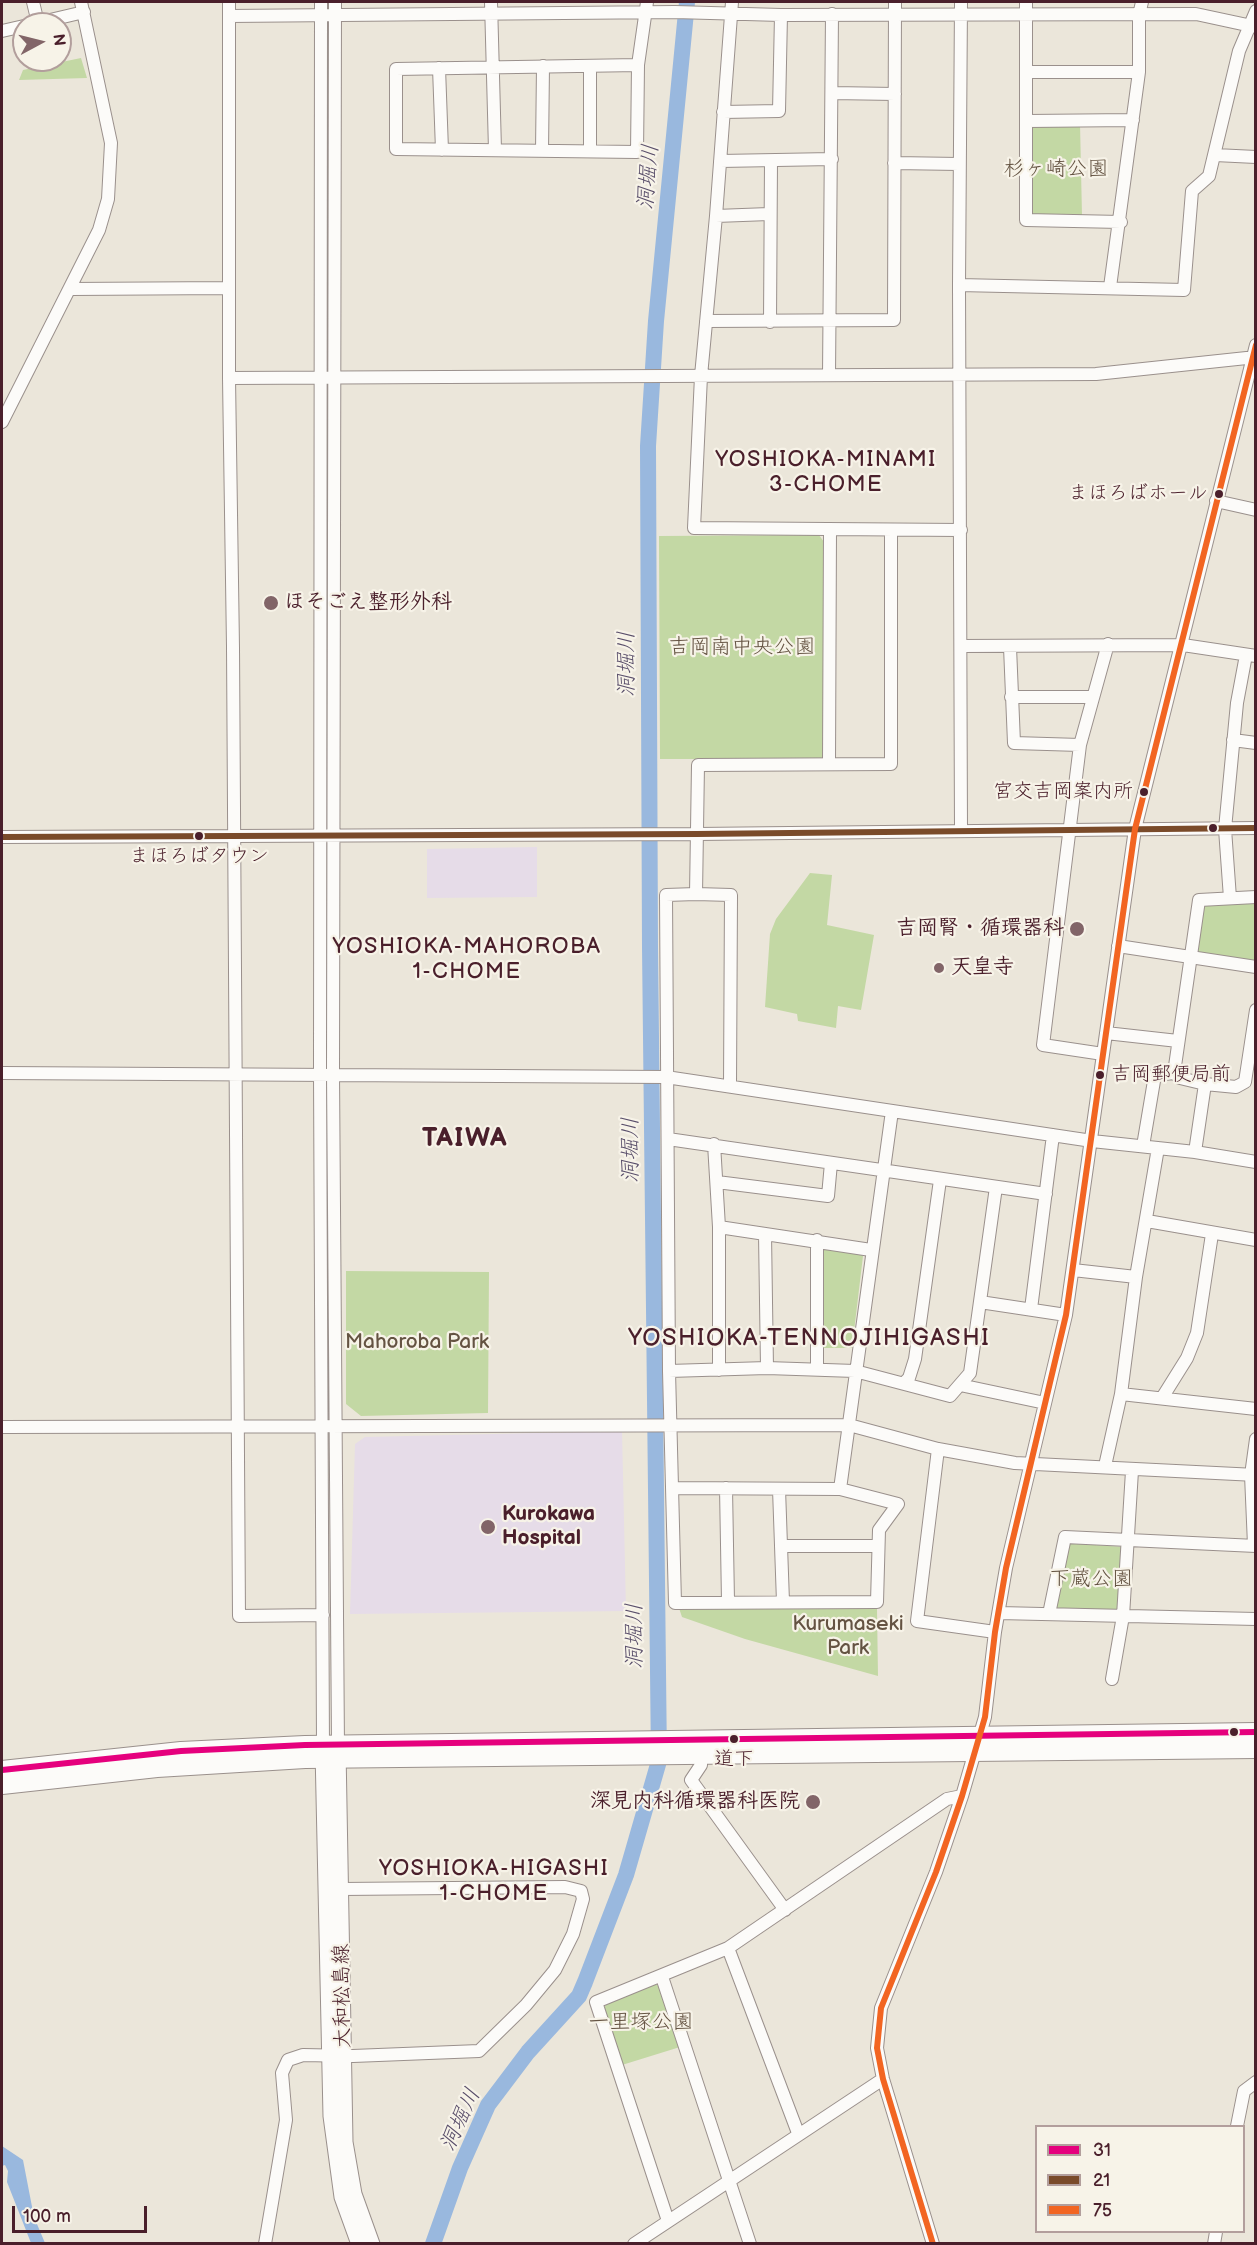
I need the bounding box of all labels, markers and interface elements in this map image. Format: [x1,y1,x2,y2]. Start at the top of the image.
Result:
north arrow [12,12,72,72]
text: N [48,33,69,47]
water label: 洞堀川 [633,143,665,211]
park label: 杉ヶ崎公園 [1004,157,1108,183]
district label: YOSHIOKA-MINAMI 3-CHOME [715,447,937,499]
place label: まほろばホール [1068,482,1208,506]
marker: まほろばホール [1213,488,1225,500]
place label: ほそごえ整形外科 [284,590,452,616]
marker: ほそごえ整形外科 [262,594,280,612]
water label: 洞堀川 [614,631,640,697]
park label: 吉岡南中央公園 [669,635,815,661]
place label: 宮交吉岡案内所 [993,780,1133,804]
marker: 宮交吉岡案内所 [1138,786,1150,798]
unlabelled marker [1207,822,1219,834]
marker: まほろばタウン [193,830,205,842]
place label: まほろばタウン [129,845,269,869]
place label: 吉岡腎・循環器科 [896,916,1064,942]
marker: 吉岡腎・循環器科 [1068,920,1086,938]
district label: YOSHIOKA-MAHOROBA 1-CHOME [333,934,601,986]
place label: 天皇寺 [951,955,1014,981]
marker: 天皇寺 [932,961,946,975]
place label: 吉岡郵便局前 [1111,1063,1231,1087]
marker: 吉岡郵便局前 [1094,1069,1106,1081]
water label: 洞堀川 [618,1117,644,1183]
district label: TAIWA [422,1123,508,1155]
district label: YOSHIOKA-TENNOJIHIGASHI [628,1325,990,1353]
park label: Mahoroba Park [345,1330,489,1356]
place label: Kurokawa Hospital [502,1502,595,1552]
marker: Kurokawa Hospital [479,1518,497,1536]
park label: 下蔵公園 [1049,1567,1133,1593]
water label: 洞堀川 [622,1603,648,1669]
park label: Kurumaseki Park [792,1612,904,1662]
unlabelled marker [1228,1726,1240,1738]
marker: 道下 [728,1733,740,1745]
place label: 道下 [714,1748,754,1772]
place label: 深見内科循環器科医院 [590,1789,800,1815]
marker: 深見内科循環器科医院 [804,1793,822,1811]
district label: YOSHIOKA-HIGASHI 1-CHOME [379,1856,609,1908]
street label: 大和松島線 [329,1943,357,2049]
park label: 一里塚公園 [589,2010,693,2036]
water label: 洞堀川 [435,2085,487,2155]
legend [1035,2125,1245,2233]
text: 31 [1093,2140,1111,2161]
text: 21 [1093,2170,1110,2191]
scale bar [15,2194,150,2232]
text: 75 [1093,2200,1112,2221]
text: 100 m [23,2206,71,2227]

